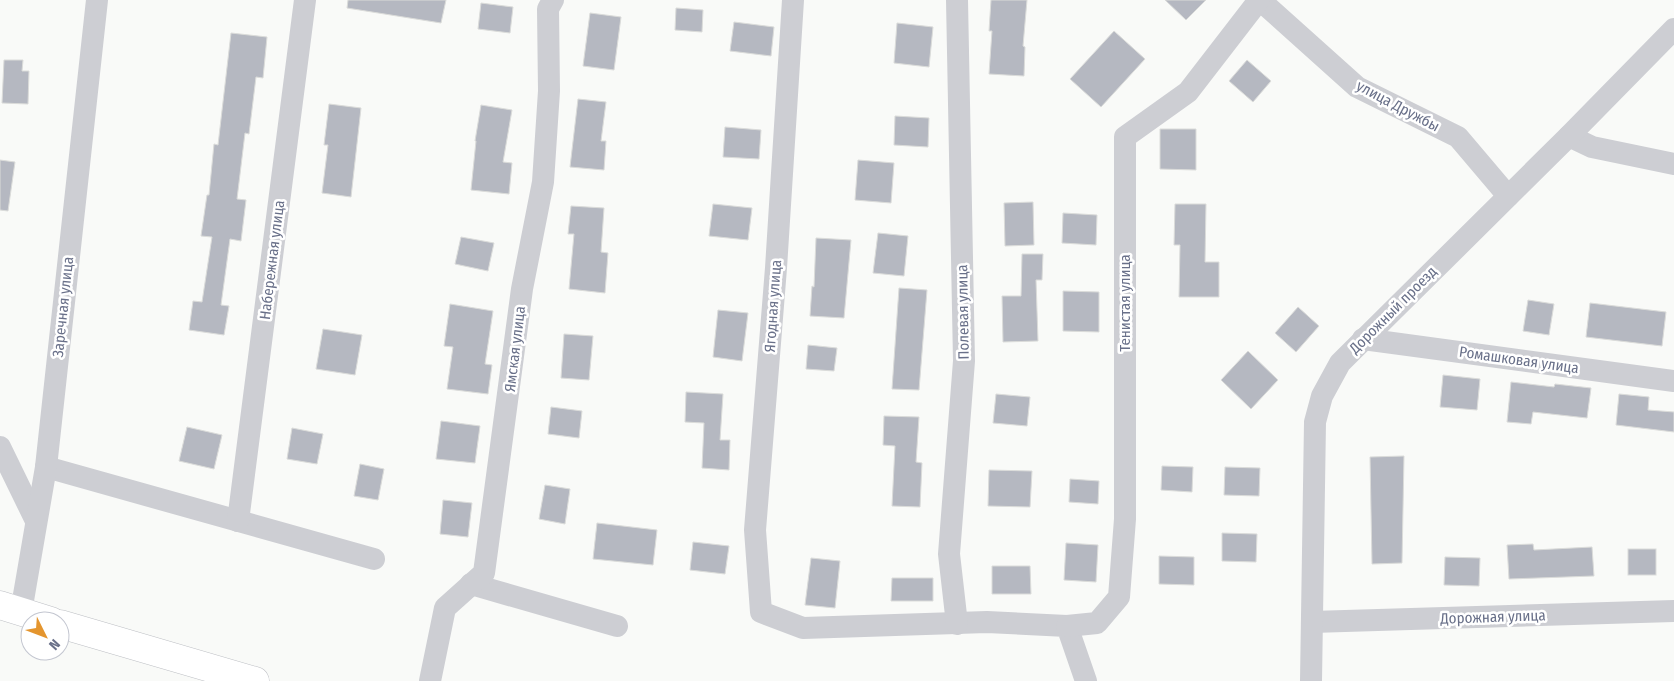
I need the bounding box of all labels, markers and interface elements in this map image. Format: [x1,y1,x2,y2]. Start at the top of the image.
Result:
street label: улица Дружбы [1353,77,1443,135]
street label: Набережная улица [256,199,288,321]
street label: Тенистая улица [1116,254,1134,352]
street label: Заречная улица [49,256,77,358]
street label: Ягодная улица [761,259,785,353]
street label: Дорожный проезд [1345,263,1440,358]
street label: Полевая улица [953,264,973,360]
street label: Ямская улица [501,305,529,393]
street label: Ромашковая улица [1458,343,1580,377]
street label: Дорожная улица [1439,606,1546,628]
north arrow [20,611,70,661]
text: N [45,636,63,653]

